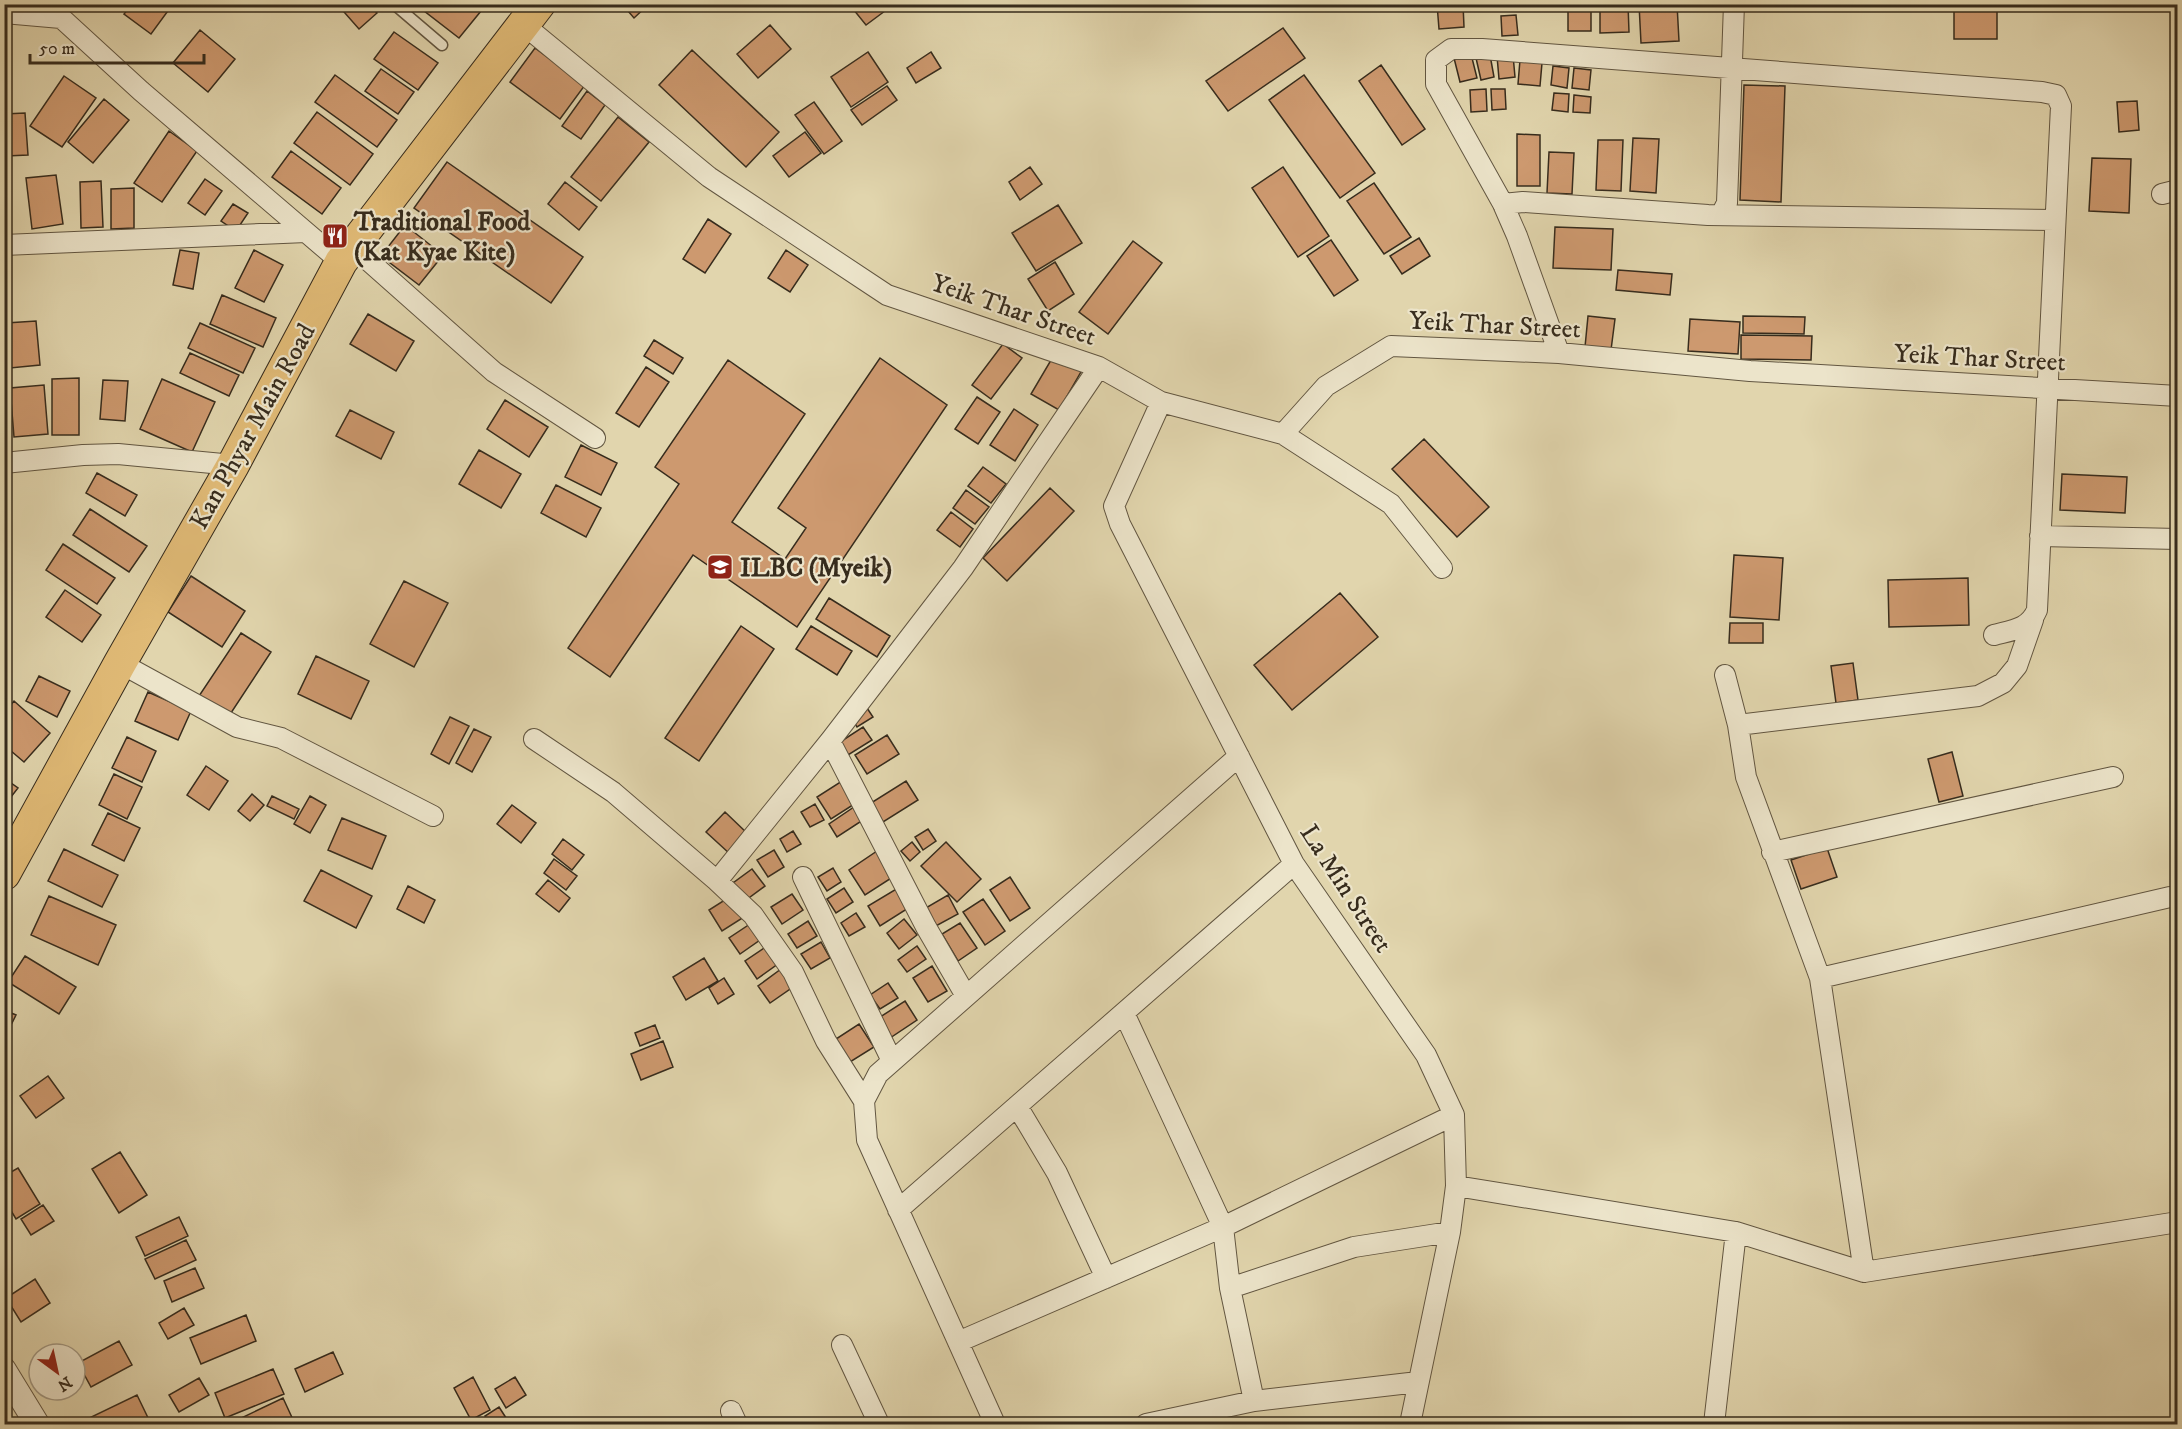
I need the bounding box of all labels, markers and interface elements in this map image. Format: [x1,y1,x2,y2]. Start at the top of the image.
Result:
scale bar [30,27,204,65]
text: 50 m [39,38,75,60]
place label: Traditional Food (Kat Kyae Kite) [353,206,531,269]
restaurant icon: Traditional Food (Kat Kyae Kite) [320,221,350,251]
street label: Yeik Thar Street [927,267,1100,354]
street label: Yeik Thar Street [1408,305,1582,346]
street label: Kan Phyar Main Road [183,318,324,535]
street label: Yeik Thar Street [1893,338,2067,379]
school or university icon: ILBC (Myeik) [705,552,735,582]
place label: ILBC (Myeik) [740,552,892,585]
street label: La Min Street [1292,818,1399,959]
north arrow [27,1342,87,1402]
text: N [54,1372,76,1396]

